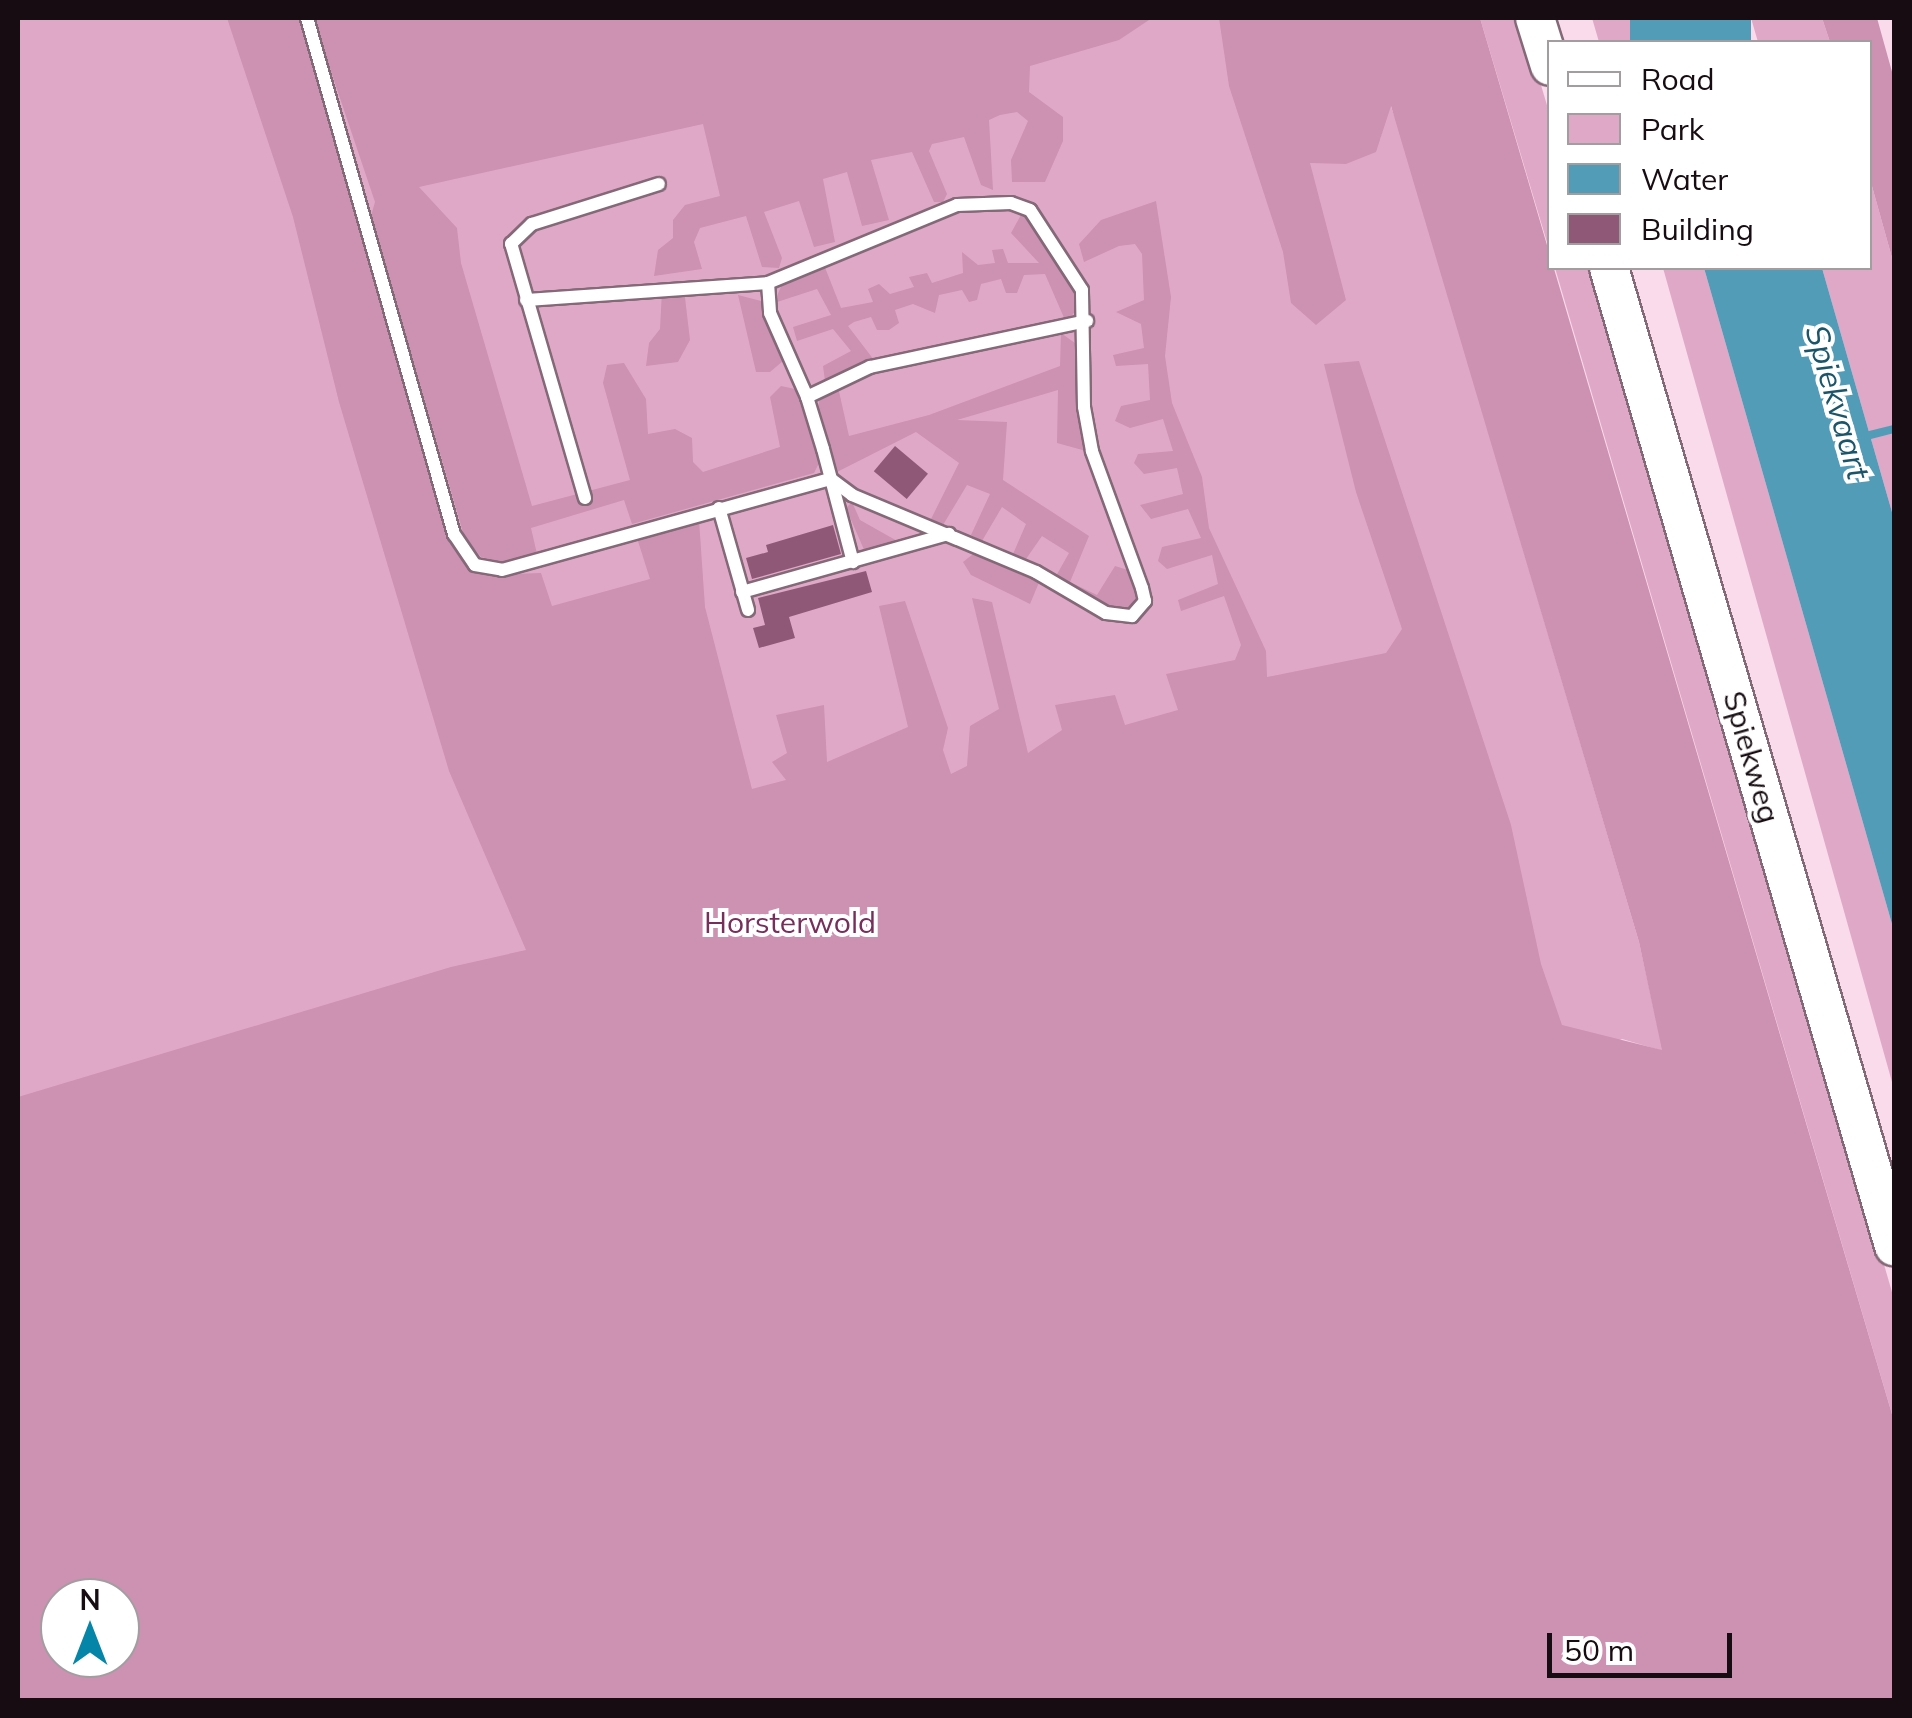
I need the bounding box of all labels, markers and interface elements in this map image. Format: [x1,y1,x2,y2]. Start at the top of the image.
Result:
legend [1547,40,1872,270]
text: Road [1641,60,1715,98]
text: Park [1641,110,1704,148]
text: Water [1641,160,1728,198]
text: Building [1641,210,1754,248]
water label: Spiekvaart [1798,320,1878,484]
street label: Spiekweg [1716,687,1788,827]
park label: Horsterwold [704,904,876,940]
north arrow [40,1578,140,1678]
text: N [79,1582,101,1617]
scale bar [1552,1613,1737,1675]
text: 50 m [1564,1631,1634,1669]

